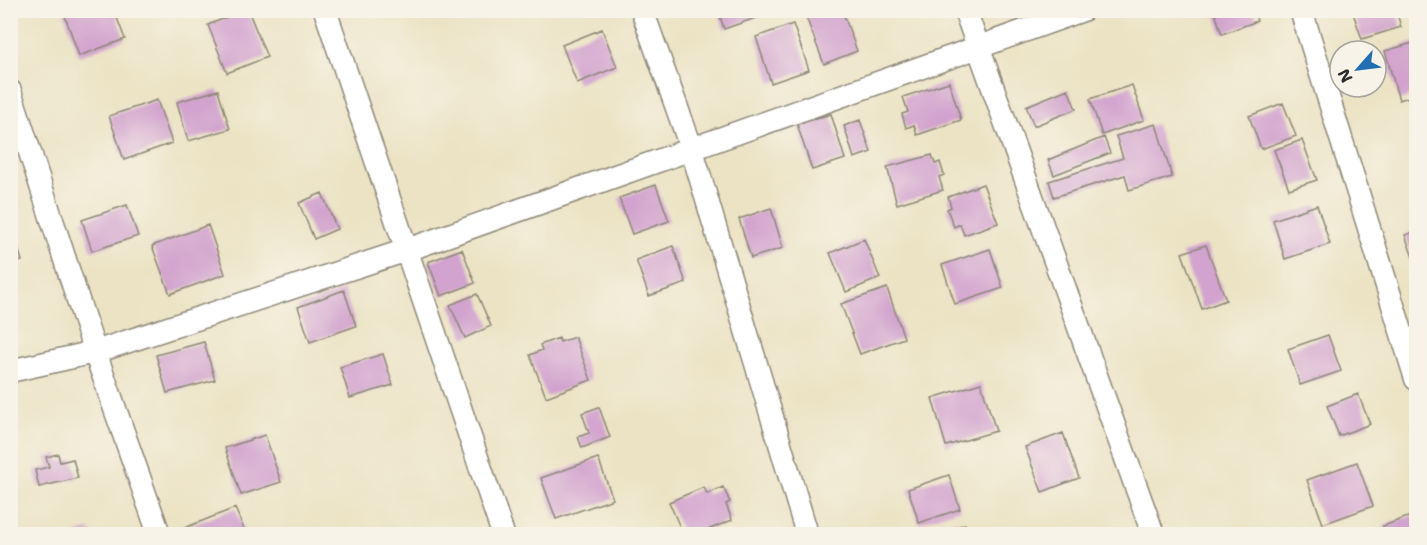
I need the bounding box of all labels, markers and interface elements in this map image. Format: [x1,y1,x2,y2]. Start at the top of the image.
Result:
north arrow [1328,39,1388,99]
text: N [1333,65,1357,86]

